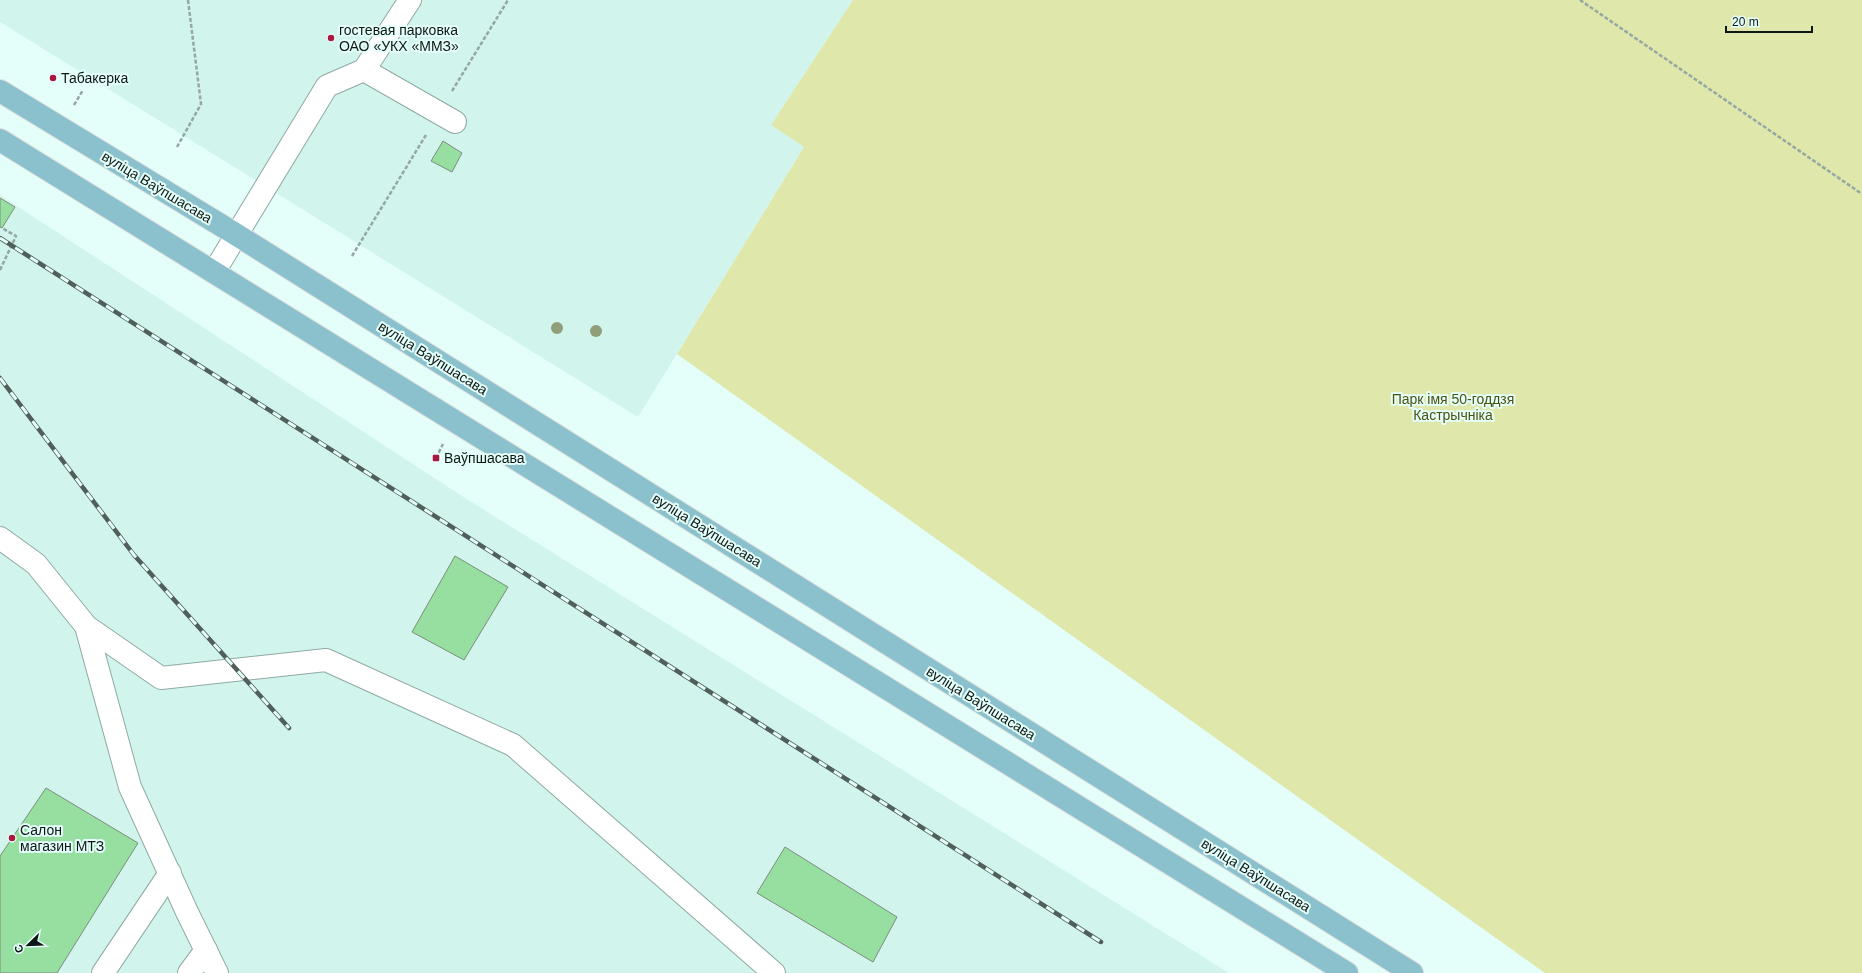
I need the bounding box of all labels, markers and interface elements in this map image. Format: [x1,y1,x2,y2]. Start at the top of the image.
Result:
scale bar [1726,8,1812,34]
text: 20 m [1732,15,1759,29]
place label: гостевая парковка ОАО «УКХ «ММЗ» [339,22,459,54]
marker: гостевая парковка ОАО «УКХ «ММЗ» [326,33,336,43]
place label: Табакерка [61,70,128,86]
marker: Табакерка [48,73,58,83]
street label: вуліца Ваўпшасава [99,148,215,226]
street label: вуліца Ваўпшасава [376,318,491,398]
park label: Парк імя 50-годдзя Кастрычніка [1392,391,1514,423]
place label: Ваўпшасава [444,450,525,466]
marker: Ваўпшасава [431,453,441,463]
street label: вуліца Ваўпшасава [650,490,765,570]
street label: вуліца Ваўпшасава [924,663,1039,743]
place label: Салон магазин МТЗ [20,822,104,854]
marker: Салон магазин МТЗ [7,833,17,843]
street label: вуліца Ваўпшасава [1199,835,1314,915]
north arrow [8,925,48,965]
text: С [12,943,26,955]

